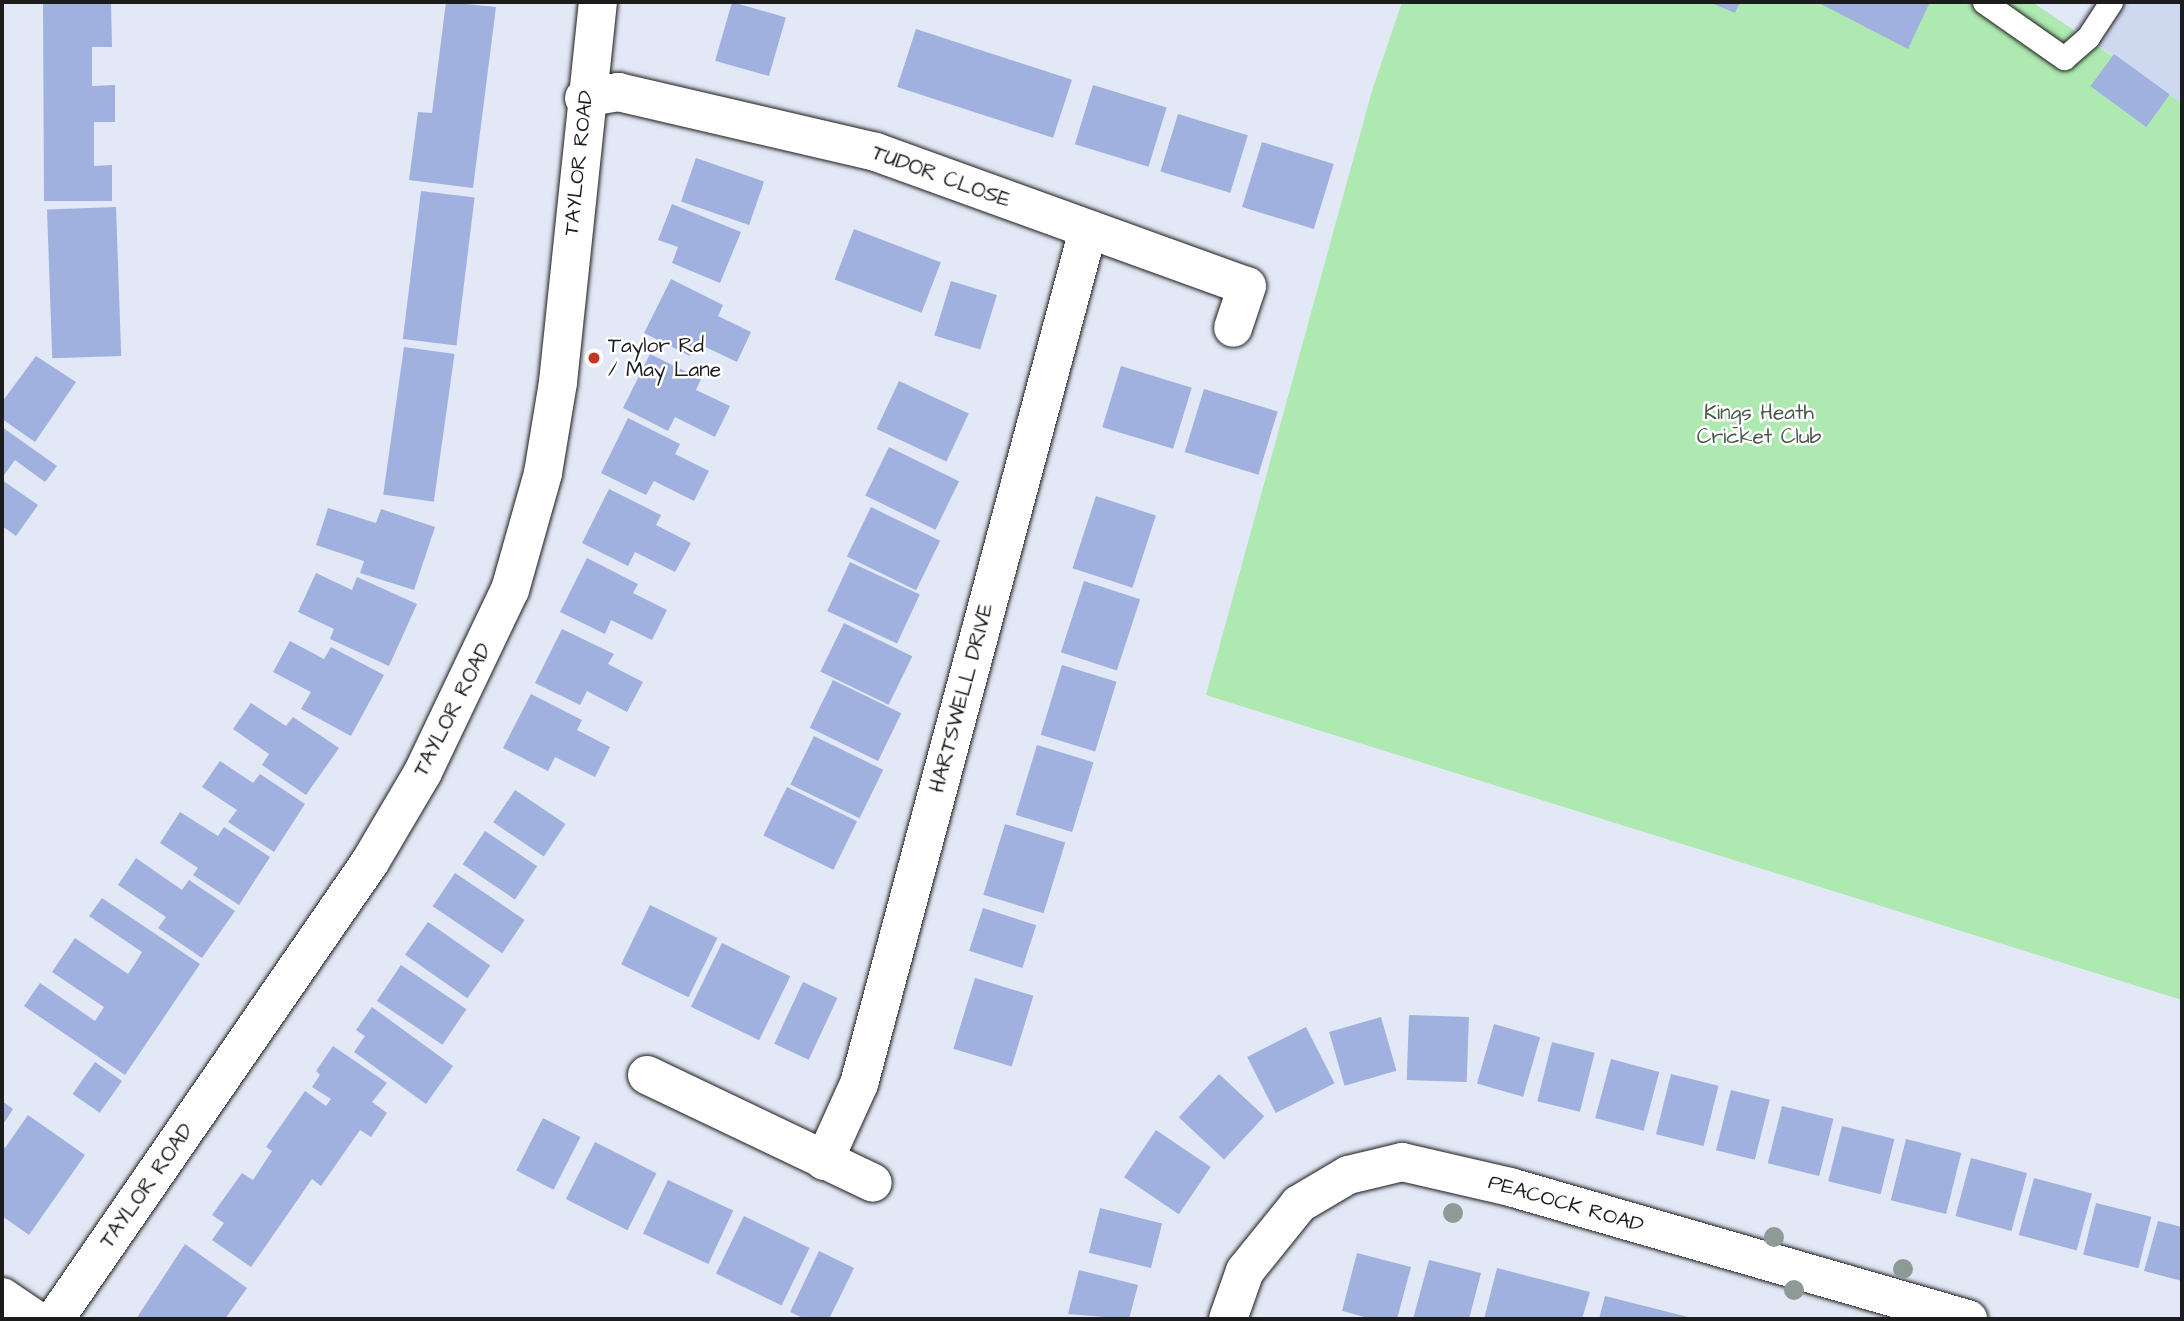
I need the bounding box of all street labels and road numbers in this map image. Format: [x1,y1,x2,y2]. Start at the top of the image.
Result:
street label: TAYLOR ROAD [559,89,599,237]
street label: TUDOR CLOSE [868,140,1014,214]
street label: HARTSWELL DRIVE [925,601,999,795]
street label: TAYLOR ROAD [409,639,497,781]
street label: TAYLOR ROAD [95,1119,199,1253]
street label: PEACOCK ROAD [1485,1170,1647,1238]

